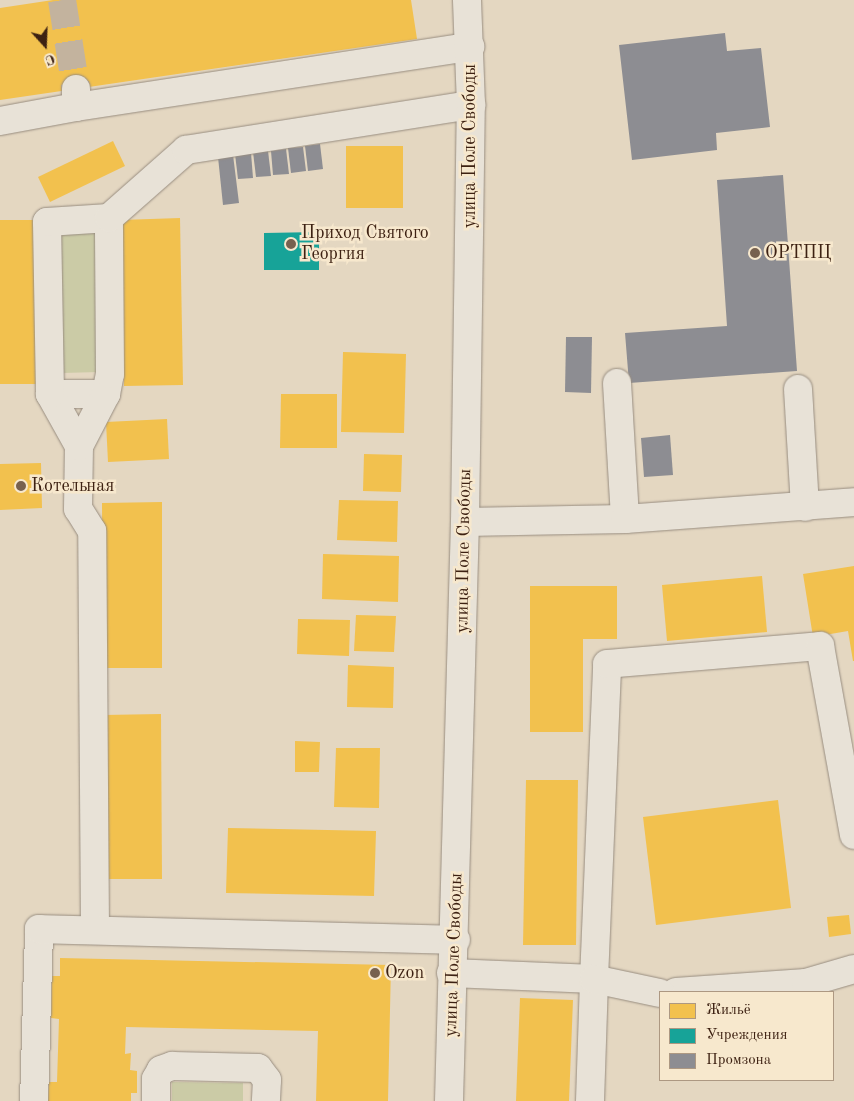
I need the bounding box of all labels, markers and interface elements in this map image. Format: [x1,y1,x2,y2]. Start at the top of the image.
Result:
north arrow [20,20,70,70]
text: С [43,51,57,67]
street label: улица Поле Свободы [459,64,481,228]
place label: Приход Святого Георгия [301,223,429,266]
marker: Приход Святого Георгия [285,238,297,250]
place label: ОРТПЦ [765,242,831,264]
marker: ОРТПЦ [749,247,761,259]
street label: улица Поле Свободы [452,469,476,633]
place label: Котельная [31,475,114,497]
marker: Котельная [15,480,27,492]
street label: улица Поле Свободы [440,873,468,1037]
place label: Ozon [385,962,424,984]
marker: Ozon [369,967,381,979]
legend [659,991,834,1081]
text: Жильё [706,1003,751,1018]
text: Учреждения [706,1028,788,1043]
text: Промзона [706,1053,771,1068]

